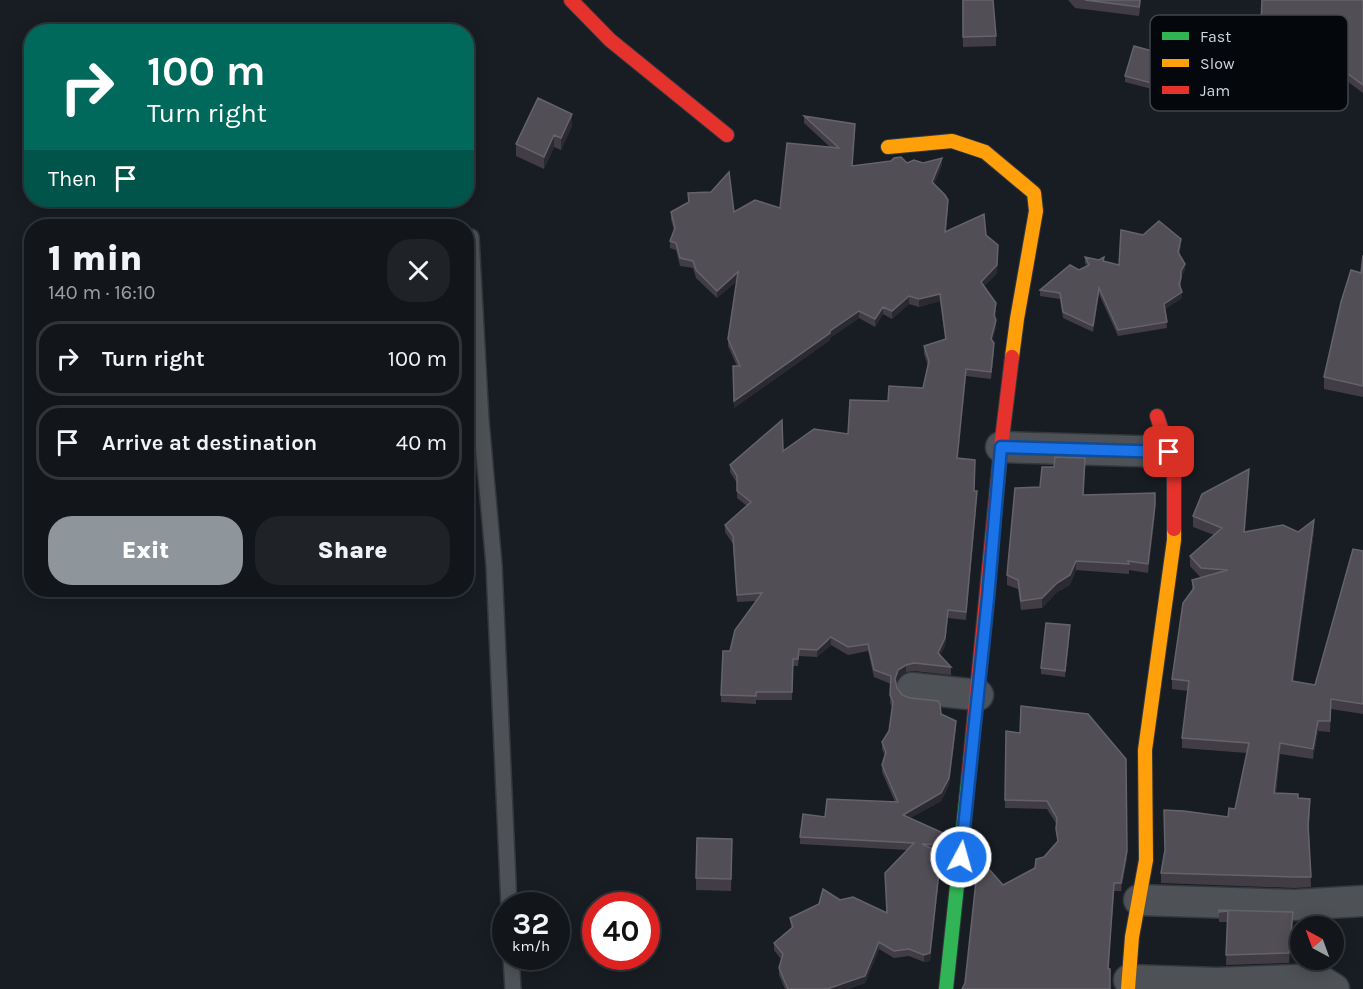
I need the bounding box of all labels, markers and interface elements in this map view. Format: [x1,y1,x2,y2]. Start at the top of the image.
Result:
legend [1150,15,1348,111]
text: Fast [1200,27,1231,46]
text: 100 m [147,46,266,96]
icon: right [48,48,126,126]
text: Slow [1200,54,1235,73]
text: Jam [1200,81,1230,100]
text: Turn right [147,97,267,129]
icon: arrive [109,162,142,195]
text: Then [48,166,97,192]
text: 1 min [48,237,142,279]
button: close [387,239,450,302]
text: 140 m · 16:10 [48,281,155,304]
icon: right [51,342,84,375]
text: Turn right [102,346,205,372]
text: 100 m [388,346,447,372]
icon: arrive [51,426,84,459]
pin [1143,426,1194,477]
text: Arrive at destination [102,430,317,456]
text: 40 m [396,430,447,456]
icon: arrive [1152,435,1185,468]
button: Exit [48,516,243,585]
button: Share [255,516,450,585]
position arrow [929,825,993,889]
speed limit sign: 40 [582,892,660,970]
text: 32 [513,906,549,942]
north arrow [1290,916,1344,970]
map controls [1290,916,1344,970]
text: km/h [512,937,550,955]

